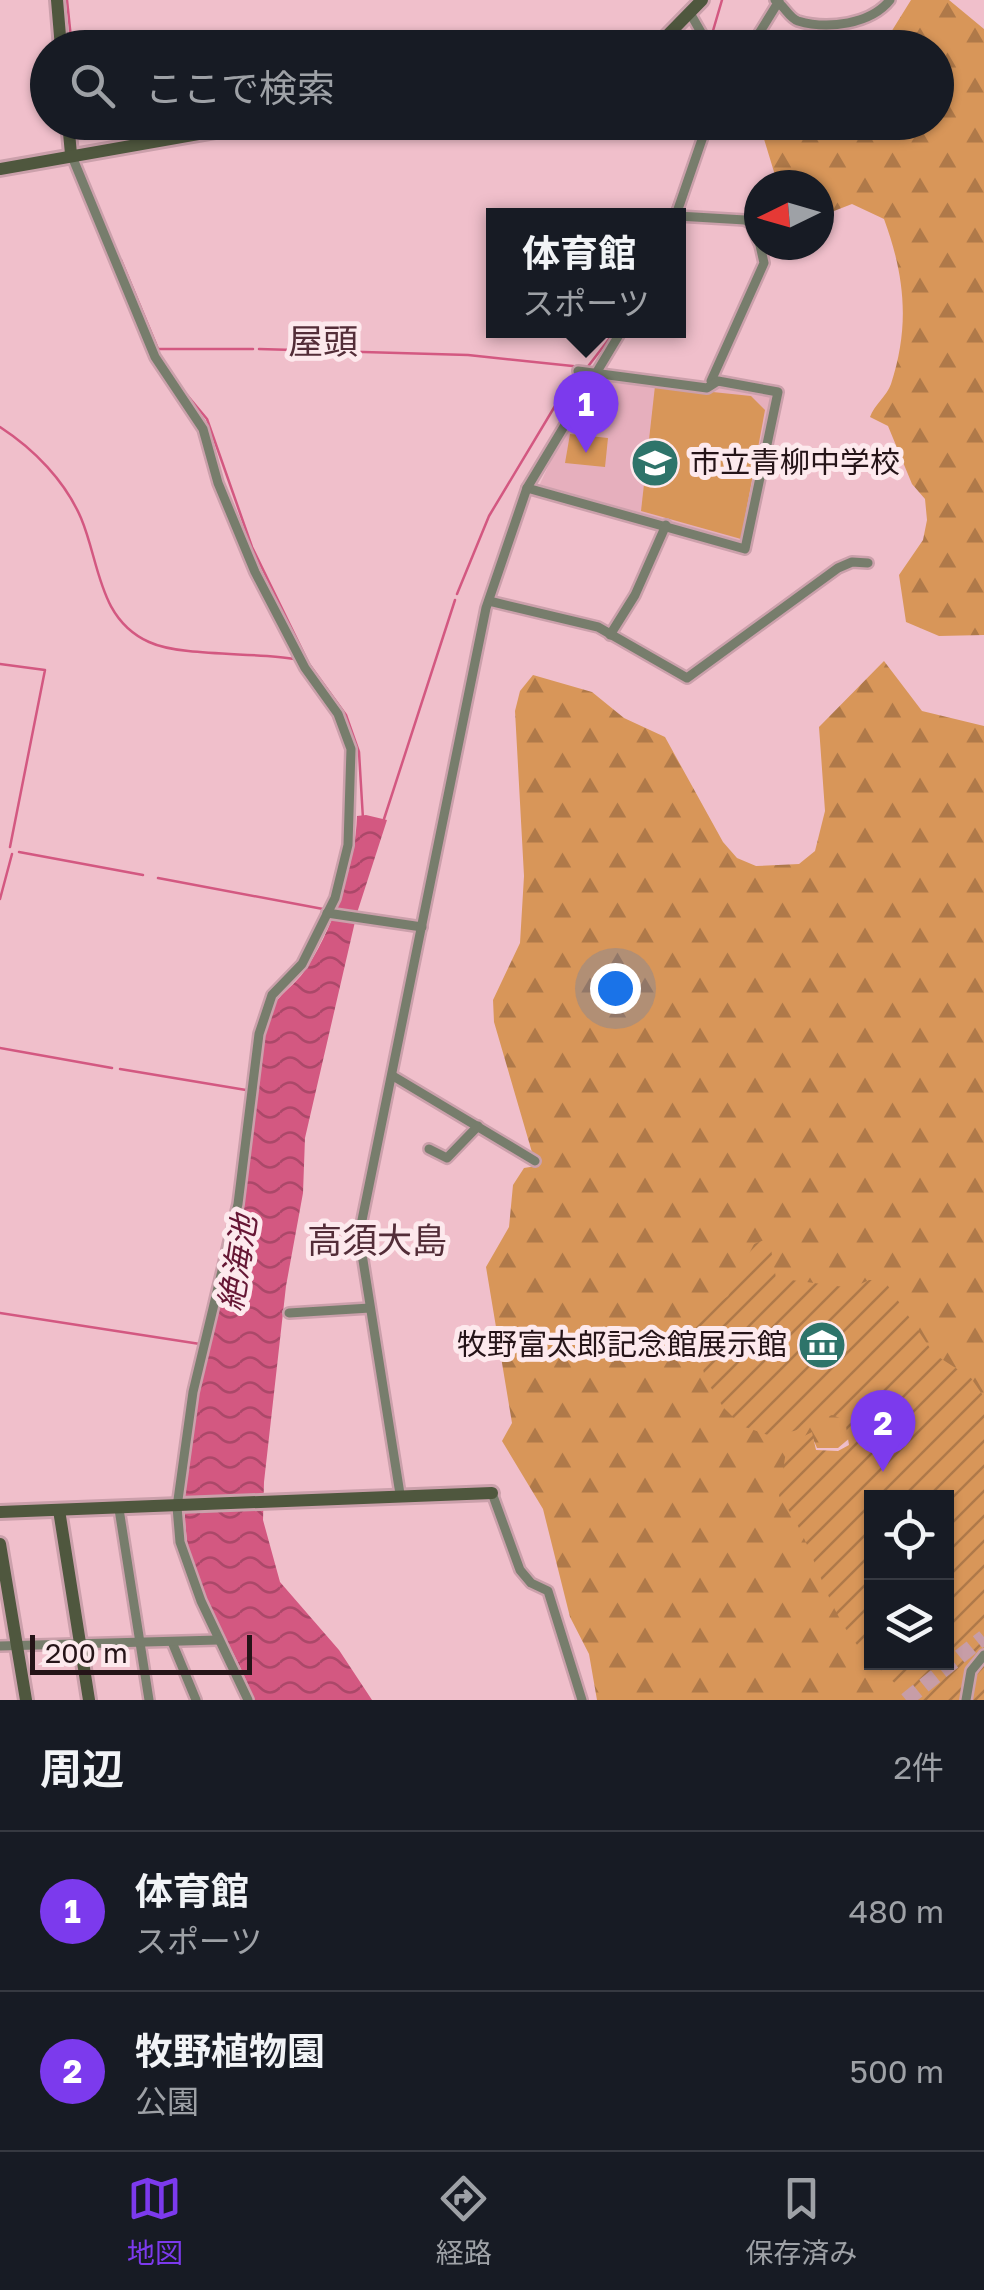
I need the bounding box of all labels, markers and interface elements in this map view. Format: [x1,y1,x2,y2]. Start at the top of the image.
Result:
search box [30,30,954,140]
icon: search [65,58,120,113]
text: ここで検索 [145,65,335,110]
north arrow [744,170,834,260]
popup [486,208,686,338]
text: 体育館 [522,230,636,275]
text: スポーツ [522,284,650,322]
district label: 屋頭 [288,320,358,362]
pin: 1 [554,370,618,453]
school or university icon: 市立青柳中学校 [629,437,681,489]
place label: 市立青柳中学校 [690,444,900,480]
your location [590,963,641,1014]
water label: 絶海池 [211,1210,264,1313]
district label: 高須大島 [307,1219,447,1261]
museum icon: 牧野富太郎記念館展示館 [796,1319,848,1371]
place label: 牧野富太郎記念館展示館 [457,1326,787,1362]
pin: 2 [850,1390,916,1472]
map controls [864,1490,954,1670]
button: locate [864,1490,954,1580]
button: layers [864,1580,954,1670]
scale bar [30,1630,252,1674]
text: 200 m [45,1636,128,1669]
text: 周辺 [40,1743,124,1793]
text: 2件 [893,1748,944,1786]
text: 体育館 [135,1868,249,1913]
text: 1 [64,1892,81,1930]
text: 480 m [849,1892,944,1930]
text: スポーツ [135,1922,262,1960]
text: 牧野植物園 [135,2028,325,2073]
text: 2 [63,2052,82,2090]
text: 500 m [849,2052,944,2090]
text: 公園 [135,2082,199,2120]
tab: 地図 [127,2171,183,2271]
tab: 経路 [436,2171,492,2271]
tab: 保存済み [745,2171,857,2271]

